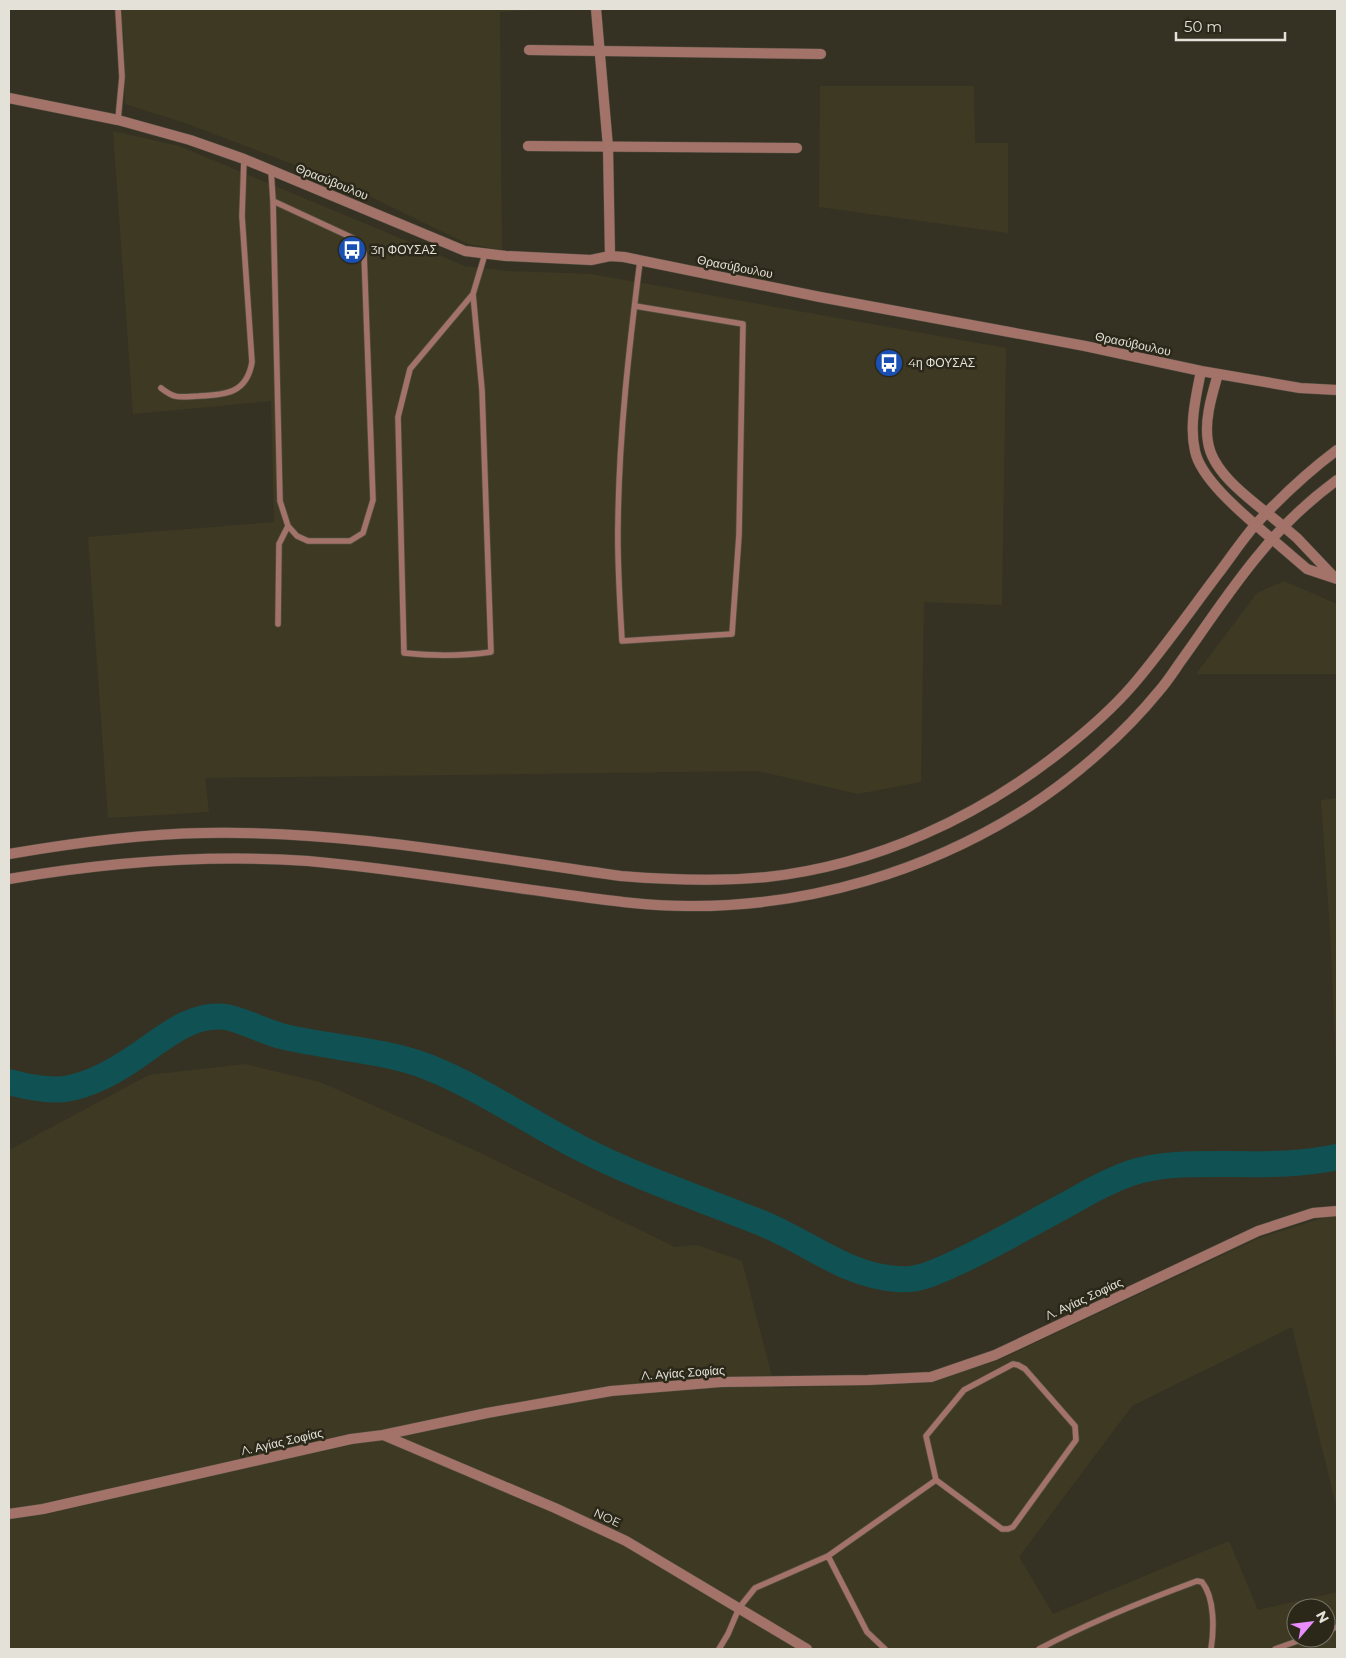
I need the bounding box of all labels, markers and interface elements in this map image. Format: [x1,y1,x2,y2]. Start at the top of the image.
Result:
scale bar [1176,10,1285,42]
text: 50 m [1184,17,1222,36]
street label: Θρασύβουλου [294,160,371,203]
bus stop icon: 3η ΦΟΥΣΑΣ [337,235,367,265]
place label: 3η ΦΟΥΣΑΣ [371,242,437,257]
street label: Θρασύβουλου [696,252,774,281]
street label: Θρασύβουλου [1094,328,1172,359]
bus stop icon: 4η ΦΟΥΣΑΣ [874,348,904,378]
place label: 4η ΦΟΥΣΑΣ [908,355,975,370]
street label: Λ. Αγίας Σοφίας [1043,1274,1125,1323]
street label: Λ. Αγίας Σοφίας [641,1362,725,1383]
street label: Λ. Αγίας Σοφίας [239,1425,325,1458]
street label: NOE [591,1505,623,1530]
north arrow [1286,1598,1336,1648]
text: N [1312,1608,1333,1626]

